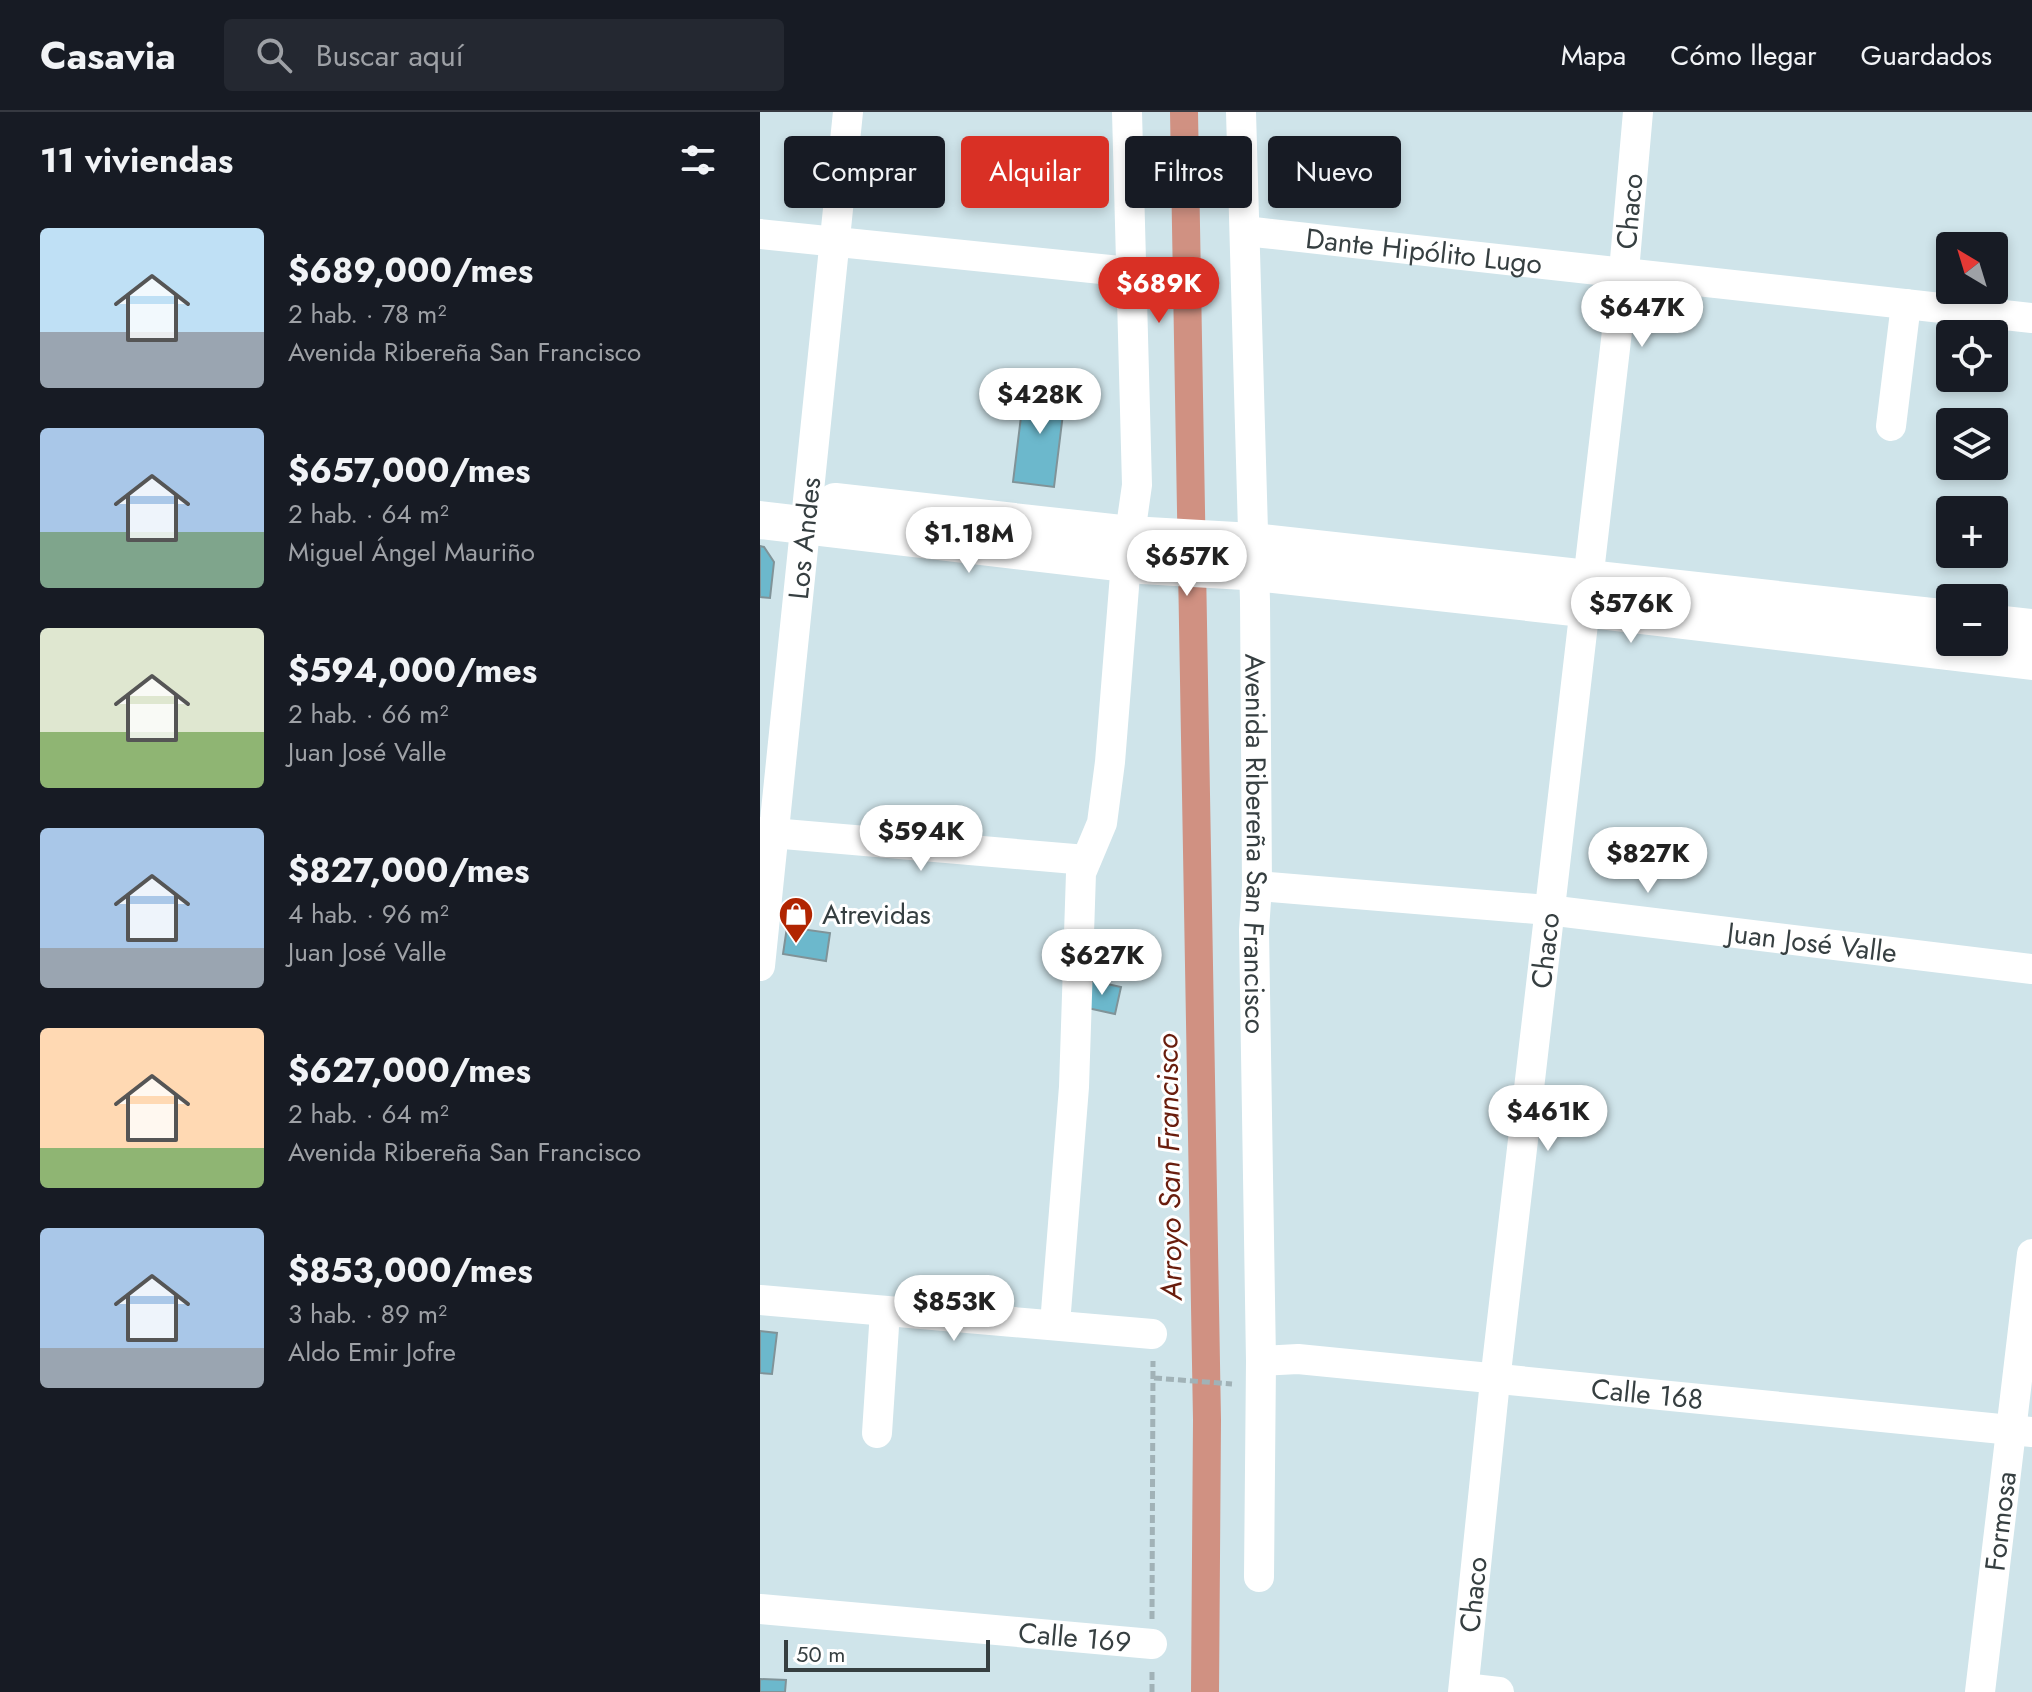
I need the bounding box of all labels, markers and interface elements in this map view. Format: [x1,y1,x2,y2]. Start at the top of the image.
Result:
search box [224,19,784,91]
text: Casavia [40,28,176,83]
icon: search [252,33,296,77]
text: Buscar aquí [316,34,463,77]
text: Mapa [1561,35,1626,76]
text: Cómo llegar [1670,35,1817,76]
text: Guardados [1861,35,1992,76]
text: 11 viviendas [40,136,233,185]
chip: Comprar [784,136,945,208]
chip: Alquilar [961,136,1109,208]
chip: Filtros [1125,136,1252,208]
chip: Nuevo [1268,136,1401,208]
icon: filters [676,138,720,182]
street label: Chaco [1605,172,1653,251]
street label: Dante Hipólito Lugo [1304,217,1544,284]
north arrow [1936,232,2008,304]
map controls [1936,232,2008,656]
text: $689,000/mes [288,246,533,295]
pin: $689K [1103,257,1215,325]
icon: home [104,260,200,356]
text: $689K [1116,264,1202,302]
pin: $647K [1586,281,1698,349]
text: $647K [1599,288,1685,326]
text: 2 hab. · 78 m² [288,295,446,333]
button: locate [1936,320,2008,392]
text: Avenida Ribereña San Francisco [288,333,641,371]
pin: $428K [984,368,1096,436]
text: $428K [997,375,1083,413]
button: layers [1936,408,2008,480]
text: $657,000/mes [288,446,531,495]
icon: home [104,460,200,556]
street label: Los Andes [777,475,831,601]
text: 2 hab. · 64 m² [288,495,449,533]
button: + [1936,496,2008,568]
pin: $1.18M [904,507,1034,575]
text: $1.18M [924,514,1014,552]
pin: $657K [1131,530,1243,598]
text: Miguel Ángel Mauriño [288,533,535,571]
text: $657K [1145,537,1229,575]
pin: $576K [1575,577,1687,645]
text: $576K [1589,584,1673,622]
button: − [1936,584,2008,656]
text: $594,000/mes [288,646,537,695]
street label: Avenida Ribereña San Francisco [1233,653,1277,1034]
icon: home [104,660,200,756]
text: 2 hab. · 66 m² [288,695,449,733]
text: Juan José Valle [288,733,446,771]
pin: $594K [865,805,977,873]
text: $594K [878,812,964,850]
pin: $827K [1592,827,1704,895]
text: $827K [1606,834,1690,872]
text: $827,000/mes [288,846,530,895]
icon: home [104,860,200,956]
place label: Atrevidas [822,894,931,935]
text: 4 hab. · 96 m² [288,895,449,933]
shop icon: Atrevidas [777,895,815,945]
street label: Chaco [1520,910,1570,991]
street label: Juan José Valle [1721,911,1899,973]
pin: $627K [1046,929,1158,997]
text: Juan José Valle [288,933,446,971]
text: $627K [1060,936,1144,974]
water label: Arroyo San Francisco [1145,1033,1193,1302]
text: $627,000/mes [288,1046,531,1095]
icon: home [104,1060,200,1156]
pin: $461K [1492,1085,1604,1153]
text: $461K [1506,1092,1590,1130]
text: 2 hab. · 64 m² [288,1095,449,1133]
text: Avenida Ribereña San Francisco [288,1133,641,1171]
text: $853,000/mes [288,1246,533,1295]
icon: home [104,1260,200,1356]
pin: $853K [898,1275,1010,1343]
text: $853K [912,1282,996,1320]
text: 3 hab. · 89 m² [288,1295,447,1333]
text: Aldo Emir Jofre [288,1333,456,1371]
street label: Calle 168 [1589,1368,1705,1420]
street label: Formosa [1974,1469,2027,1573]
street label: Chaco [1449,1555,1497,1634]
street label: Calle 169 [1017,1612,1133,1663]
scale bar [784,1636,990,1672]
text: 50 m [796,1638,845,1670]

